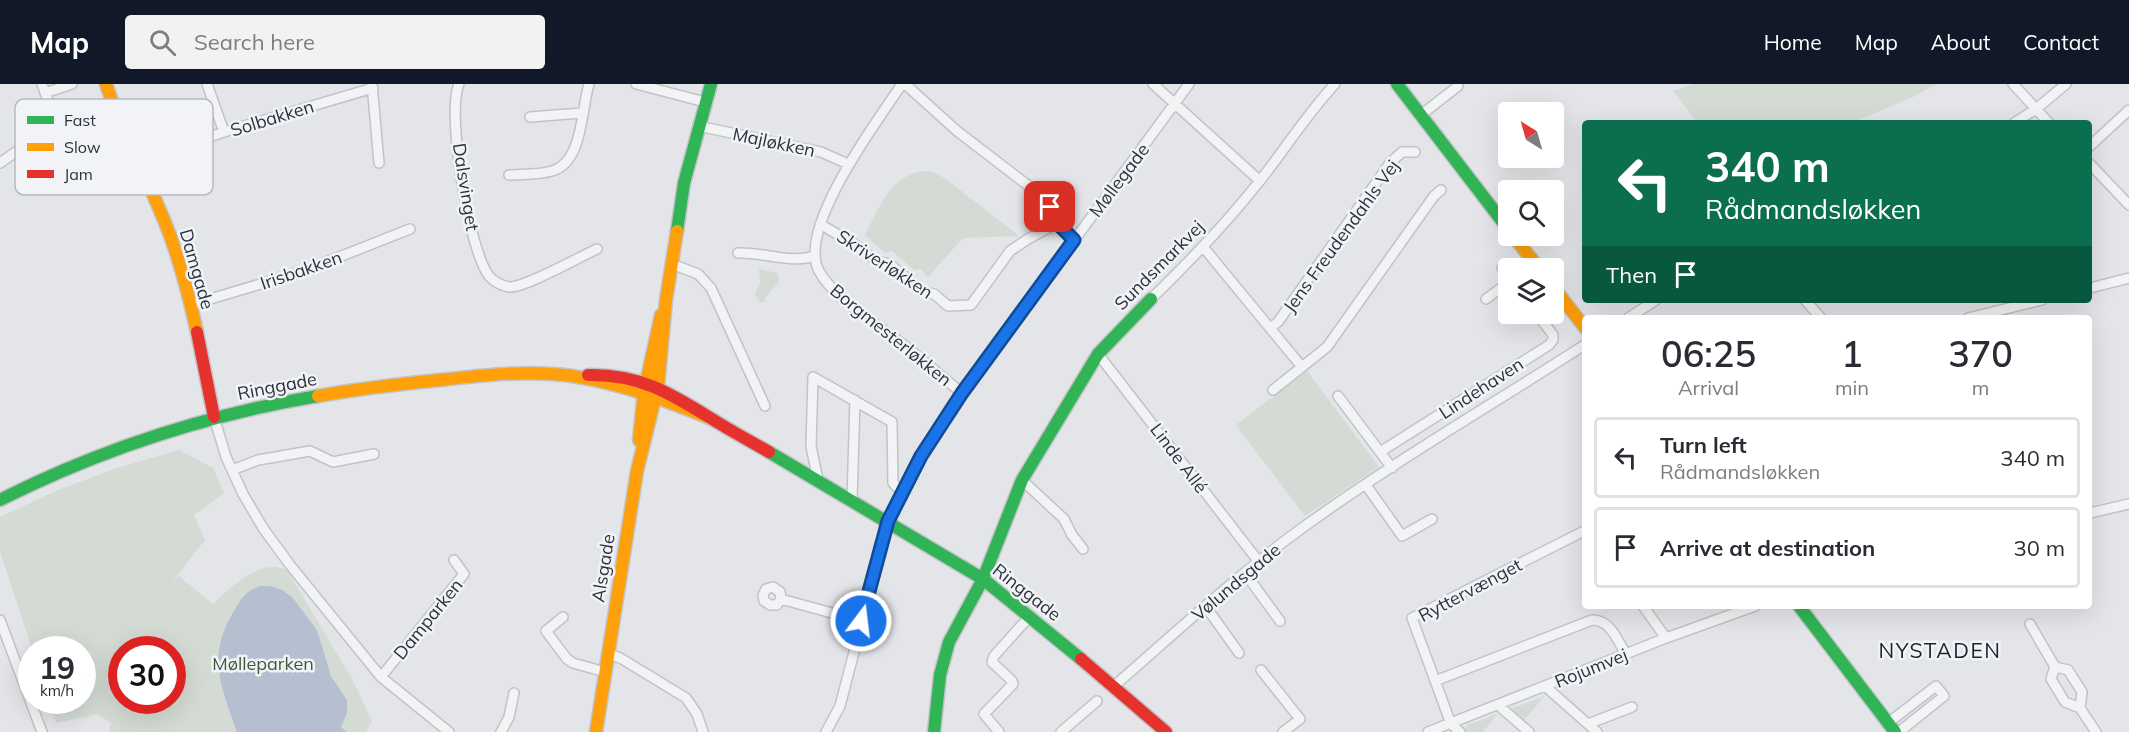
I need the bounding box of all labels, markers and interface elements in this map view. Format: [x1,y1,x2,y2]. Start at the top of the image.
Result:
search box [125,15,545,69]
text: Map [30,25,89,60]
icon: search [146,26,179,59]
text: Search here [194,28,315,56]
text: Home [1764,29,1822,55]
text: Map [1855,29,1898,55]
text: About [1931,29,1990,55]
text: Contact [2023,29,2099,55]
street label: Solbakken [228,94,316,142]
legend [15,99,213,195]
north arrow [1498,102,1564,168]
map controls [1498,102,1564,324]
text: Fast [64,110,96,130]
street label: Majløkken [731,122,817,162]
text: Slow [64,137,101,157]
street label: Møllegade [1084,139,1154,221]
text: 340 m [1705,140,1830,193]
street label: Dalsvinget [448,141,484,233]
icon: left [1606,144,1684,222]
street label: Jens Freudendahls Vej [1278,155,1404,317]
text: Jam [64,164,93,184]
button: search [1498,180,1564,246]
pin [1024,181,1075,232]
icon: arrive [1033,190,1066,223]
text: Rådmandsløkken [1705,192,1921,226]
street label: Sundsmarkvej [1109,215,1209,315]
street label: Skriverløkken [832,224,938,304]
street label: Damgade [175,226,219,312]
street label: Irisbakken [257,245,345,295]
button: layers [1498,258,1564,324]
icon: arrive [1669,258,1702,291]
text: Then [1606,261,1657,289]
street label: Borgmesterløkken [825,279,957,391]
text: 06:25 [1661,331,1756,376]
text: 1 [1841,331,1863,376]
text: 370 [1948,331,2013,376]
street label: Lindehaven [1434,352,1528,424]
street label: Ringgade [235,367,319,405]
text: Arrival [1678,375,1739,400]
text: min [1835,375,1869,400]
text: m [1972,375,1989,400]
street label: Linde Allé [1145,419,1213,497]
text: Turn left [1660,431,1747,459]
icon: left [1609,441,1642,474]
text: 340 m [2000,444,2065,472]
text: Rådmandsløkken [1660,459,1820,484]
icon: arrive [1609,531,1642,564]
street label: Alsgade [586,532,620,604]
text: Arrive at destination [1660,534,1875,562]
text: 30 m [2014,534,2065,562]
street label: Vølundsgade [1187,538,1285,626]
street label: Ryttervænget [1414,553,1526,627]
street label: Ringgade [988,558,1066,626]
street label: Damparken [388,574,468,664]
position arrow [829,589,893,653]
speed limit sign: 30 [108,636,186,714]
district label: NYSTADEN [1879,637,2001,663]
street label: Rojumvej [1551,643,1631,693]
text: 19 [39,649,75,687]
park label: Mølleparken [212,652,314,675]
text: km/h [40,681,74,700]

